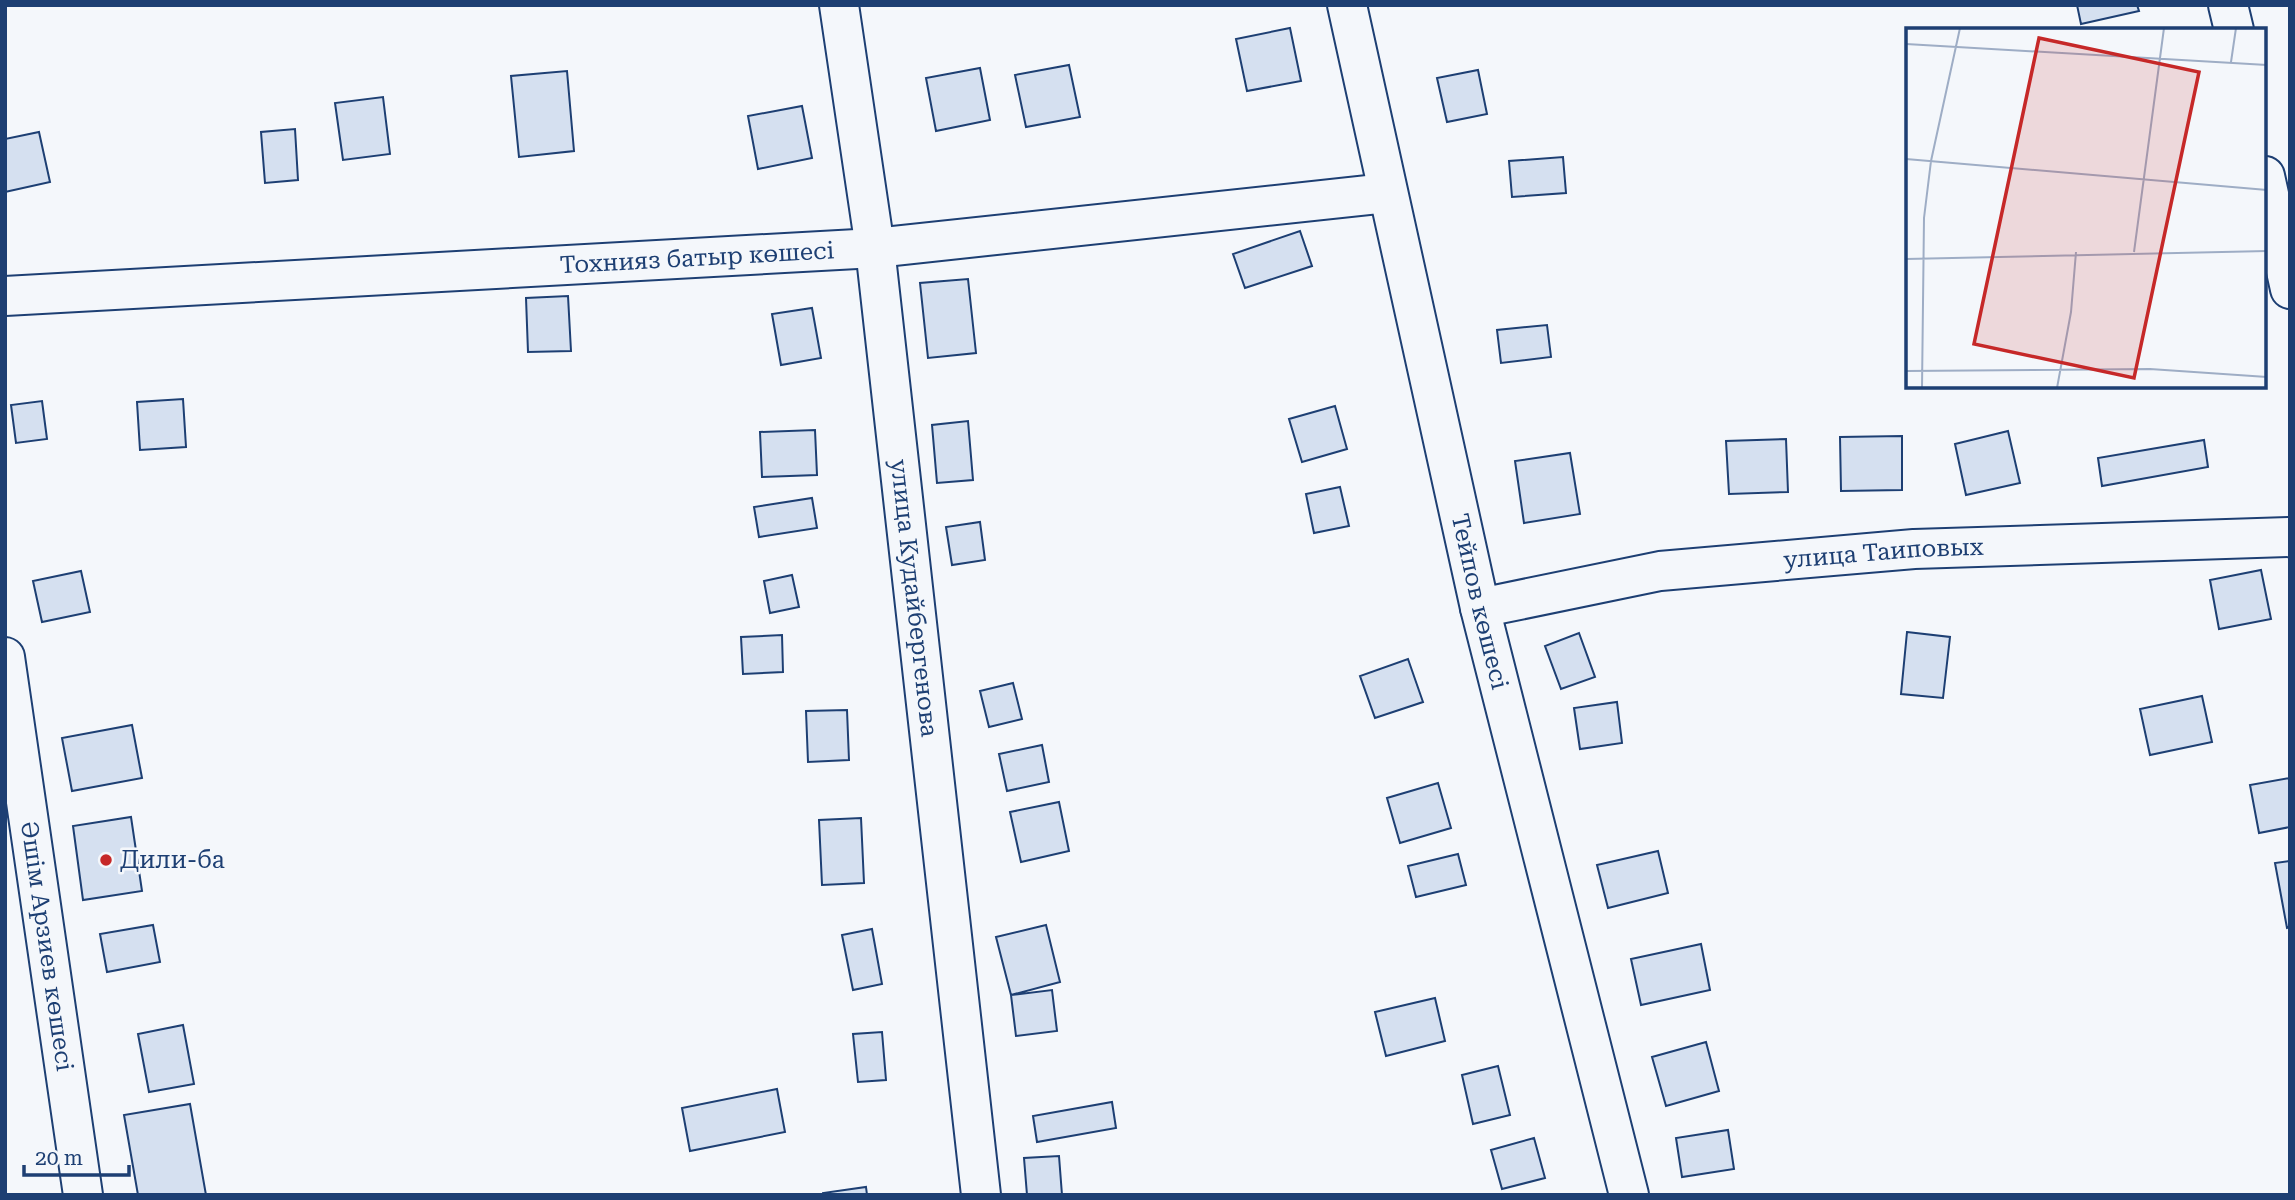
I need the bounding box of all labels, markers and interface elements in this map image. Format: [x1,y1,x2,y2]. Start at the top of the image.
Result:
inset map [1906,28,2267,388]
street label: Тохнияз батыр көшесі [559,236,835,279]
street label: улица Кудайбергенова [885,458,944,738]
street label: Тейпов көшесі [1446,511,1514,692]
street label: улица Таиповых [1782,533,1984,574]
street label: Әшім Арзиев көшесі [15,819,79,1073]
place label: Дили-ба [120,846,225,874]
marker: Дили-ба [98,852,114,868]
scale bar [24,1134,130,1178]
text: 20 m [35,1146,83,1170]

